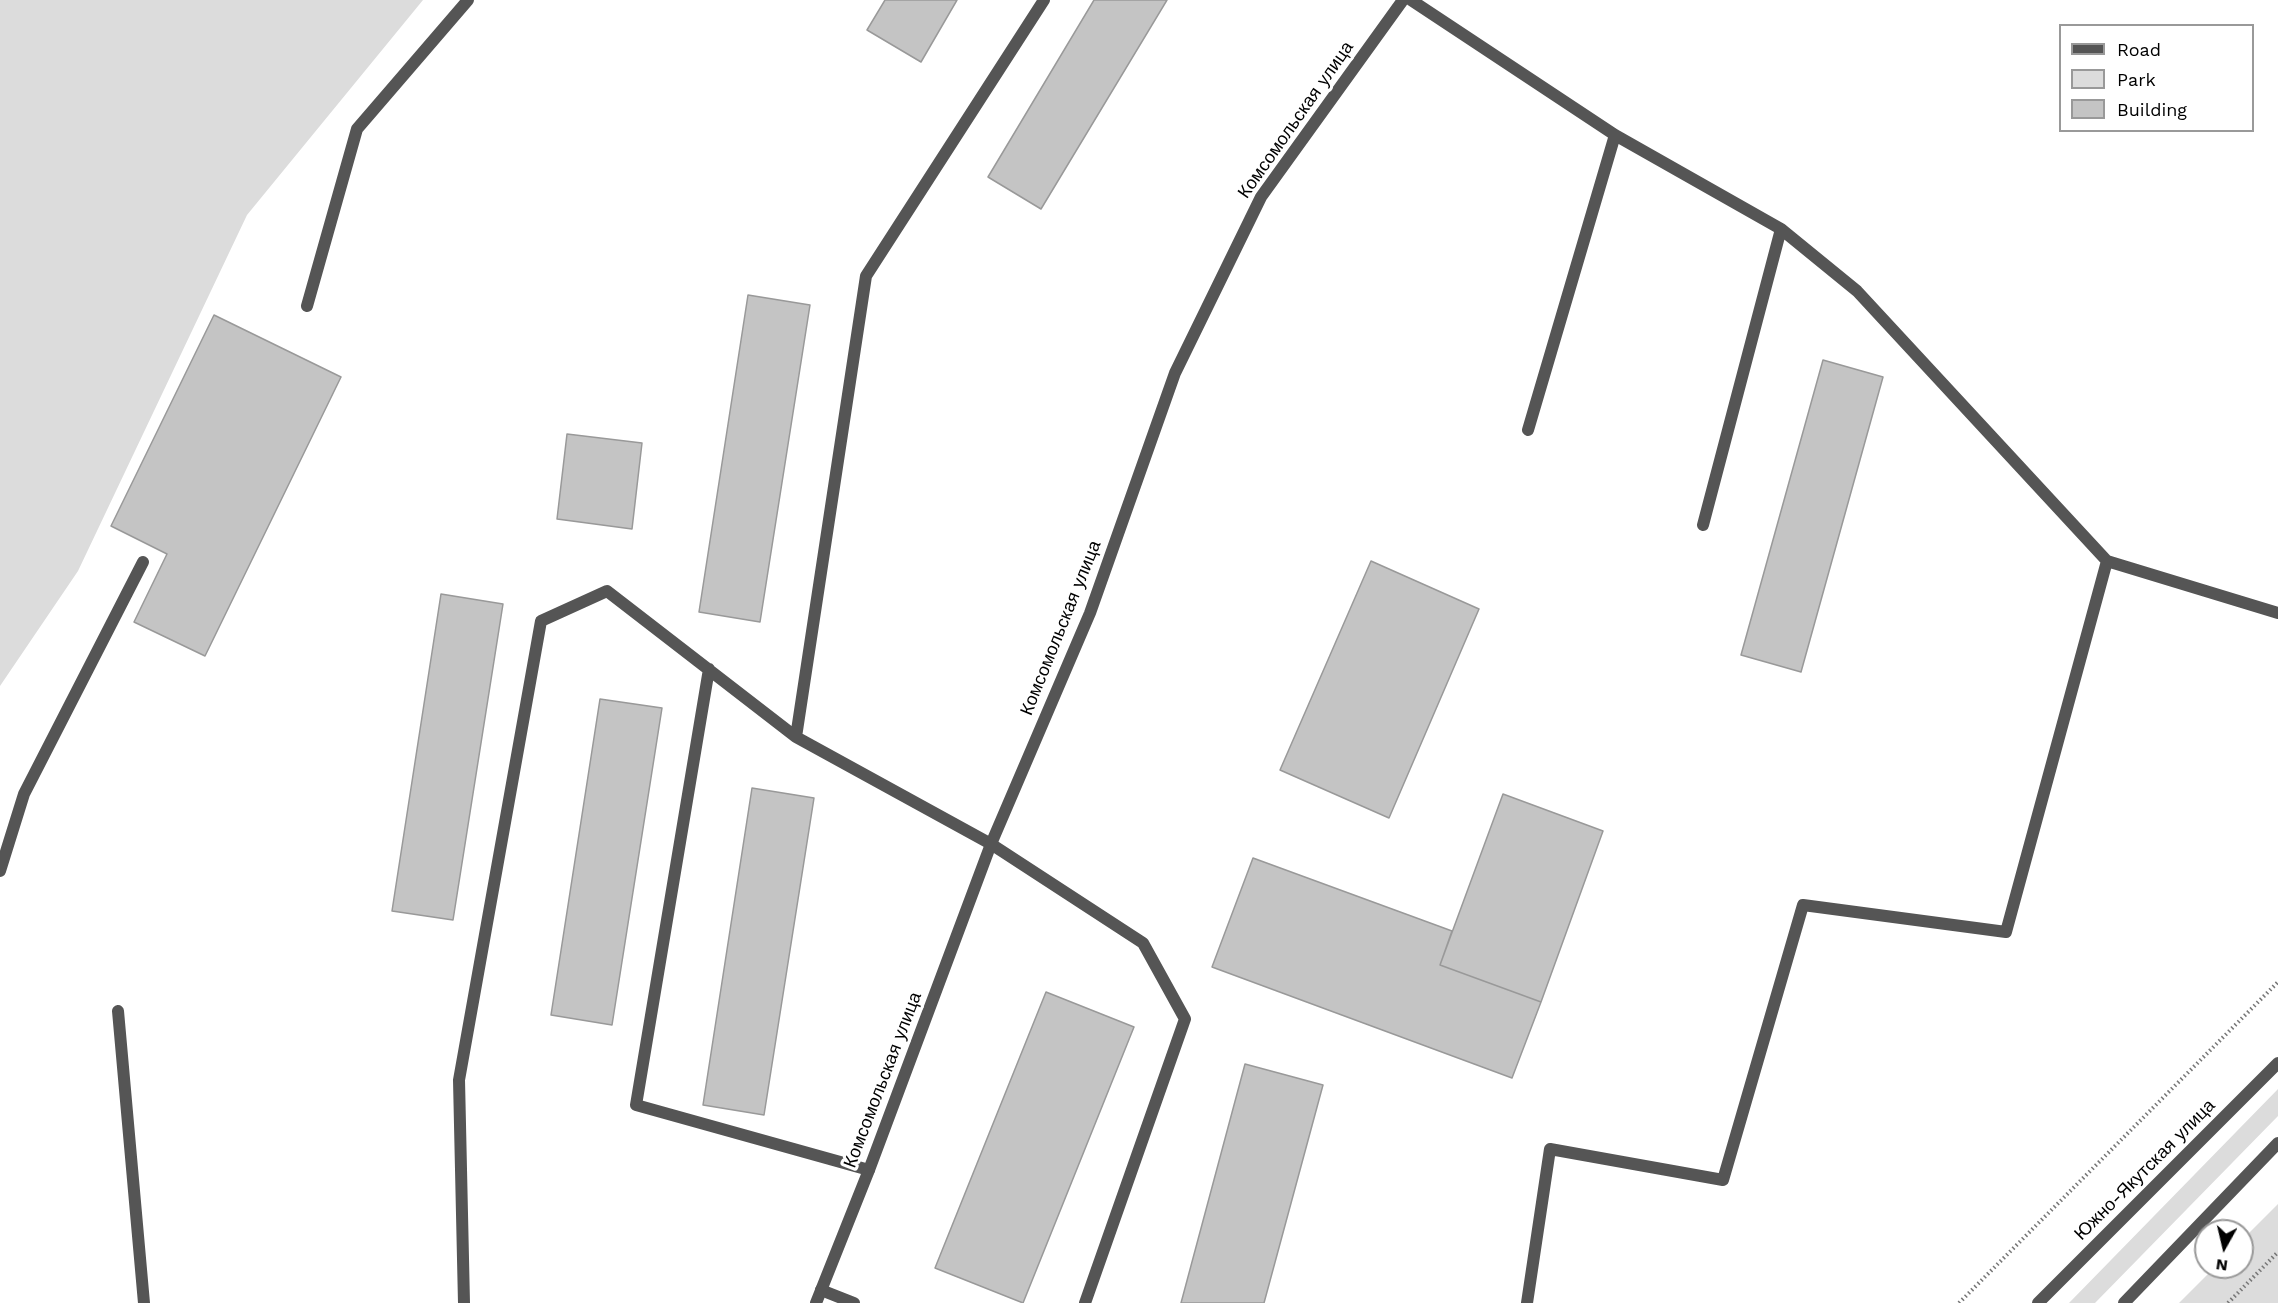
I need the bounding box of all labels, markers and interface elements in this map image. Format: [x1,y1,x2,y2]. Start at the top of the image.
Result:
legend [2059,24,2254,132]
street label: Комсомольская улица [1234,37,1358,203]
text: Road [2117,39,2161,60]
text: Park [2117,69,2156,90]
text: Building [2117,99,2187,120]
street label: Комсомольская улица [1016,537,1106,719]
street label: Комсомольская улица [839,989,927,1171]
street label: Южно-Якутская улица [2070,1095,2220,1245]
north arrow [2194,1219,2254,1279]
text: N [2215,1255,2229,1276]

